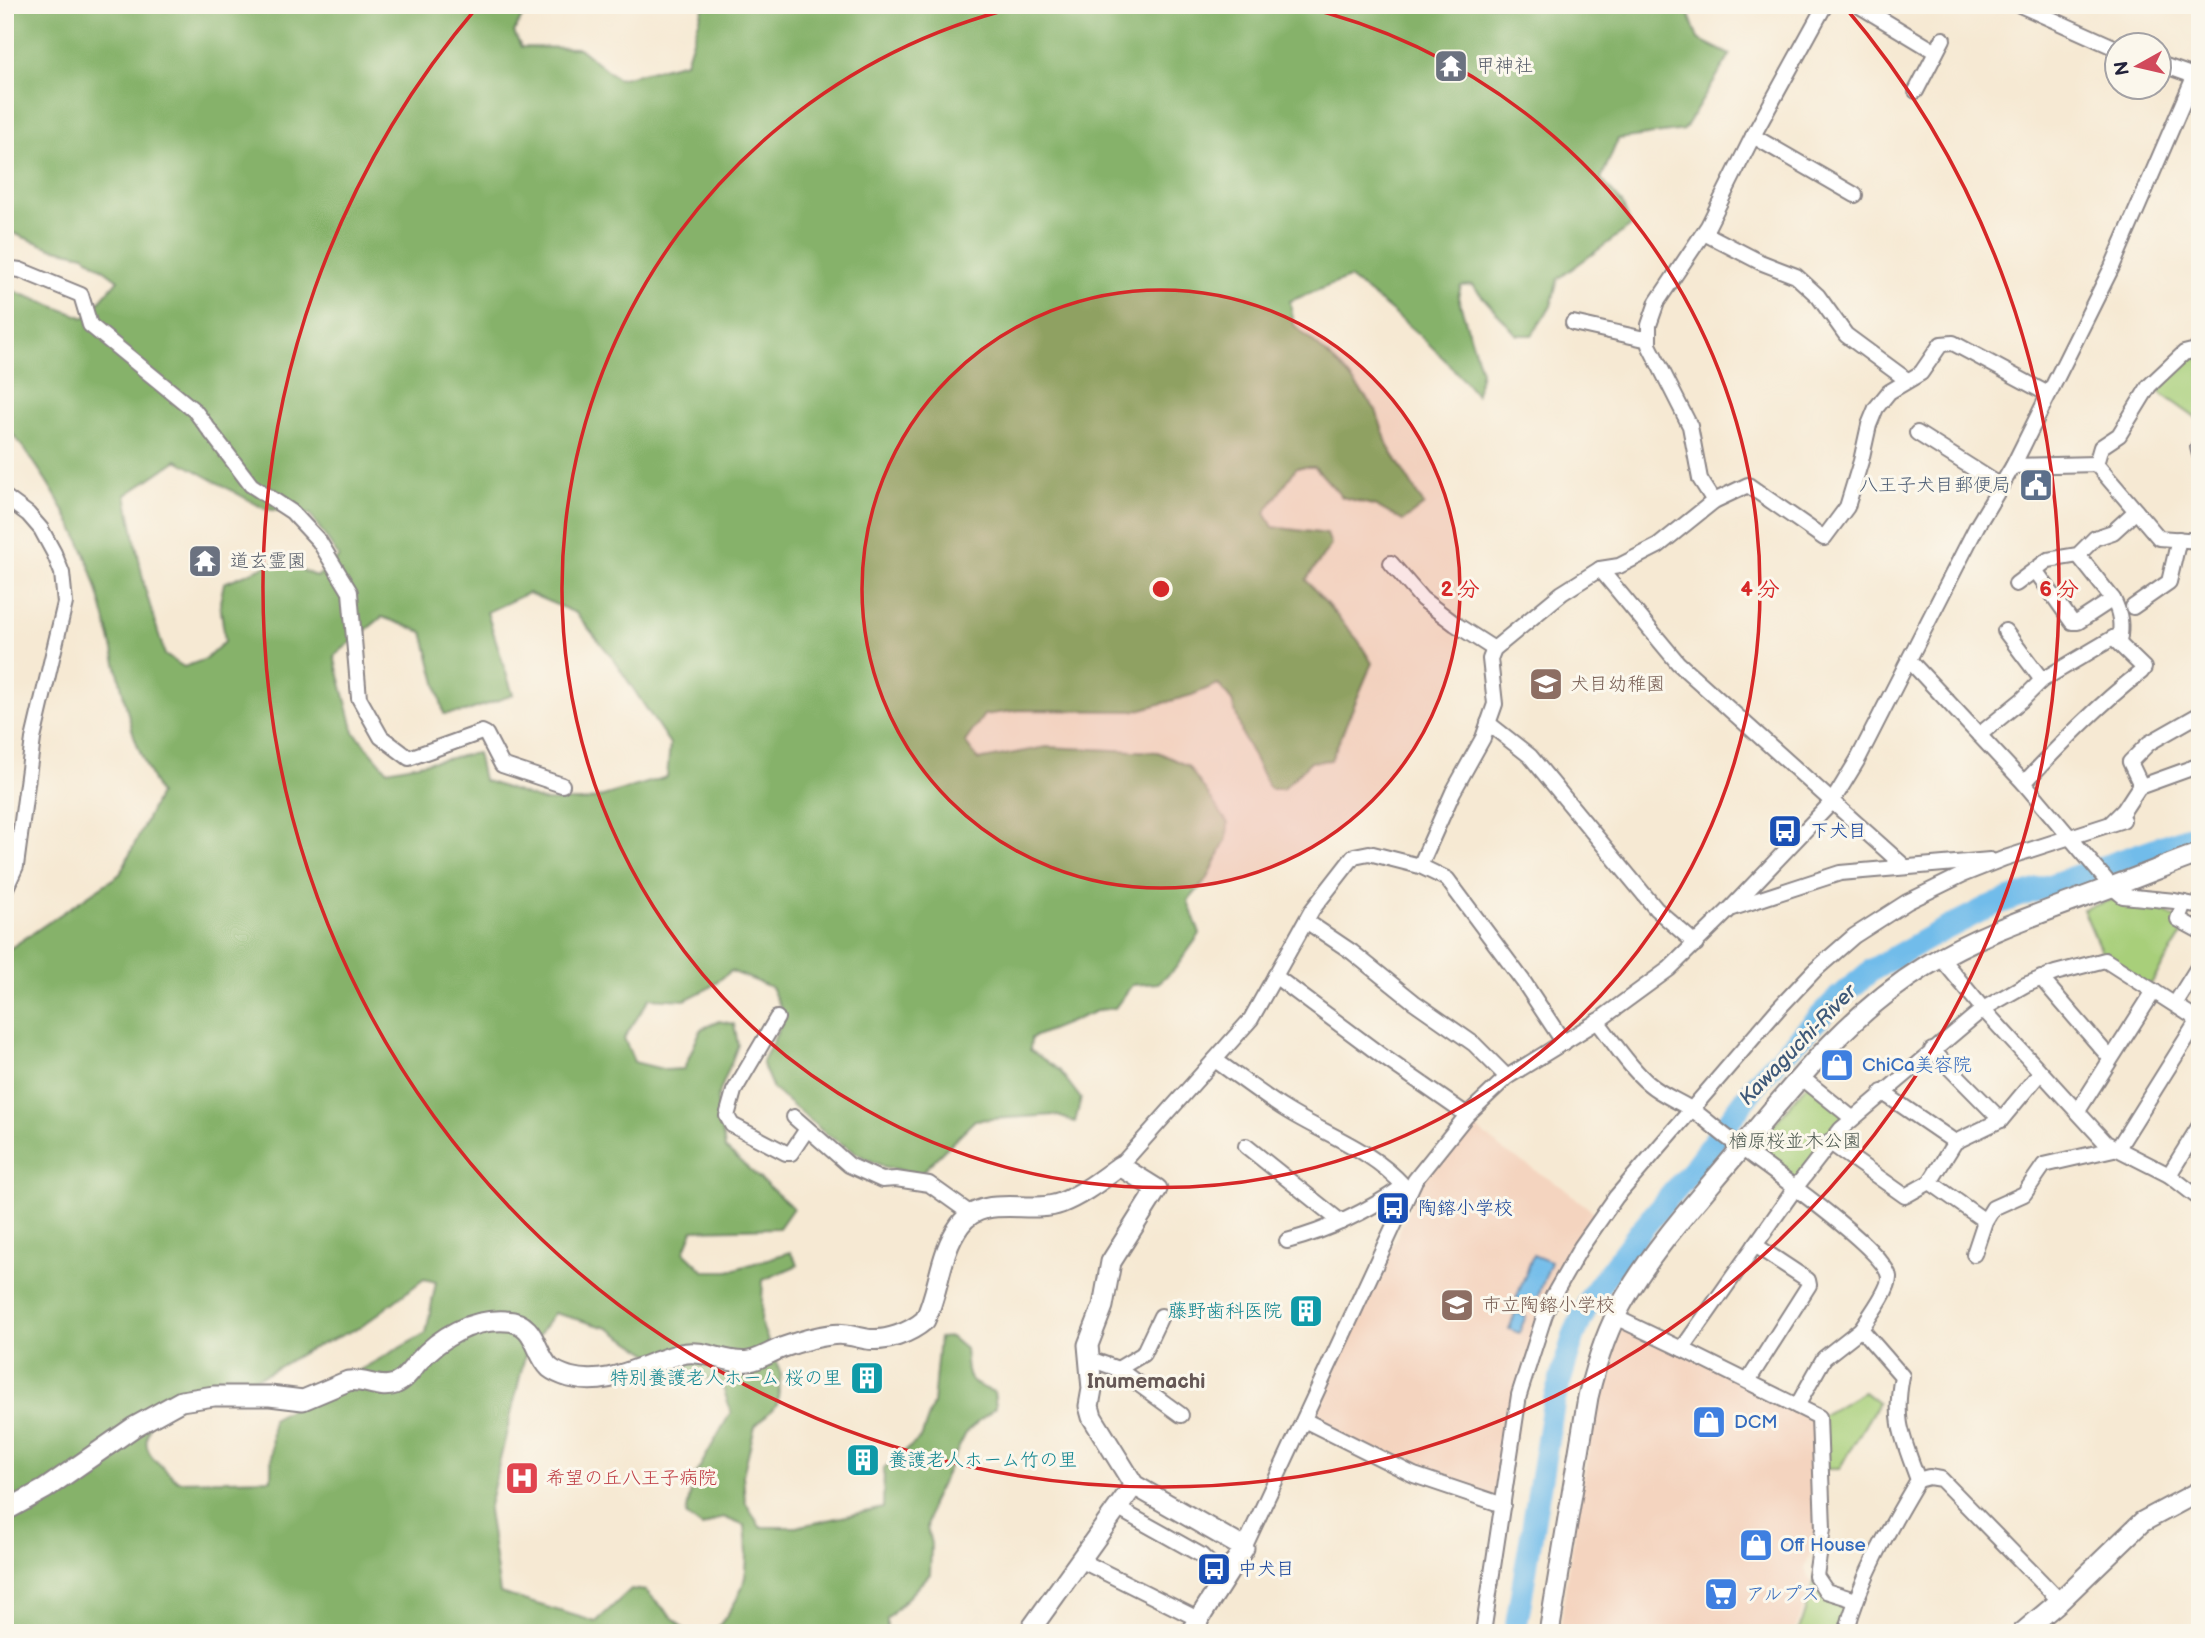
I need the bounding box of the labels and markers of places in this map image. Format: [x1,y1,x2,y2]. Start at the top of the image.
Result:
temple icon: 甲神社 [1432,47,1470,85]
place label: 甲神社 [1476,55,1533,78]
public building icon: 八王子犬目郵便局 [2017,466,2055,504]
place label: 八王子犬目郵便局 [1859,474,2011,497]
temple icon: 道玄霊園 [186,542,224,580]
place label: 道玄霊園 [230,550,306,573]
centre of rings [1149,577,1173,601]
school or university icon: 犬目幼稚園 [1527,665,1565,703]
place label: 犬目幼稚園 [1570,673,1665,696]
bus stop icon: 下犬目 [1766,812,1804,850]
place label: 下犬目 [1810,820,1867,843]
shop icon: ChiCa美容院 [1818,1046,1856,1084]
place label: ChiCa美容院 [1862,1054,1972,1077]
bus stop icon: 陶鎔小学校 [1374,1189,1412,1227]
place label: 陶鎔小学校 [1418,1197,1513,1220]
school or university icon: 市立陶鎔小学校 [1438,1286,1476,1324]
building icon: 藤野歯科医院 [1287,1292,1325,1330]
place label: 市立陶鎔小学校 [1482,1294,1615,1317]
place label: 藤野歯科医院 [1168,1300,1282,1323]
building icon: 特別養護老人ホーム 桜の里 [848,1359,886,1397]
place label: 特別養護老人ホーム 桜の里 [610,1367,842,1390]
shop icon: DCM [1690,1403,1728,1441]
place label: DCM [1734,1411,1778,1434]
building icon: 養護老人ホーム竹の里 [844,1441,882,1479]
place label: 養護老人ホーム竹の里 [888,1449,1077,1472]
hospital icon: 希望の丘八王子病院 [503,1459,541,1497]
place label: 希望の丘八王子病院 [546,1467,717,1490]
shop icon: Off House [1737,1526,1775,1564]
place label: Off House [1780,1534,1866,1557]
bus stop icon: 中犬目 [1195,1550,1233,1588]
place label: 中犬目 [1238,1558,1295,1581]
supermarket icon: アルプス [1702,1575,1740,1613]
place label: アルプス [1746,1583,1820,1606]

